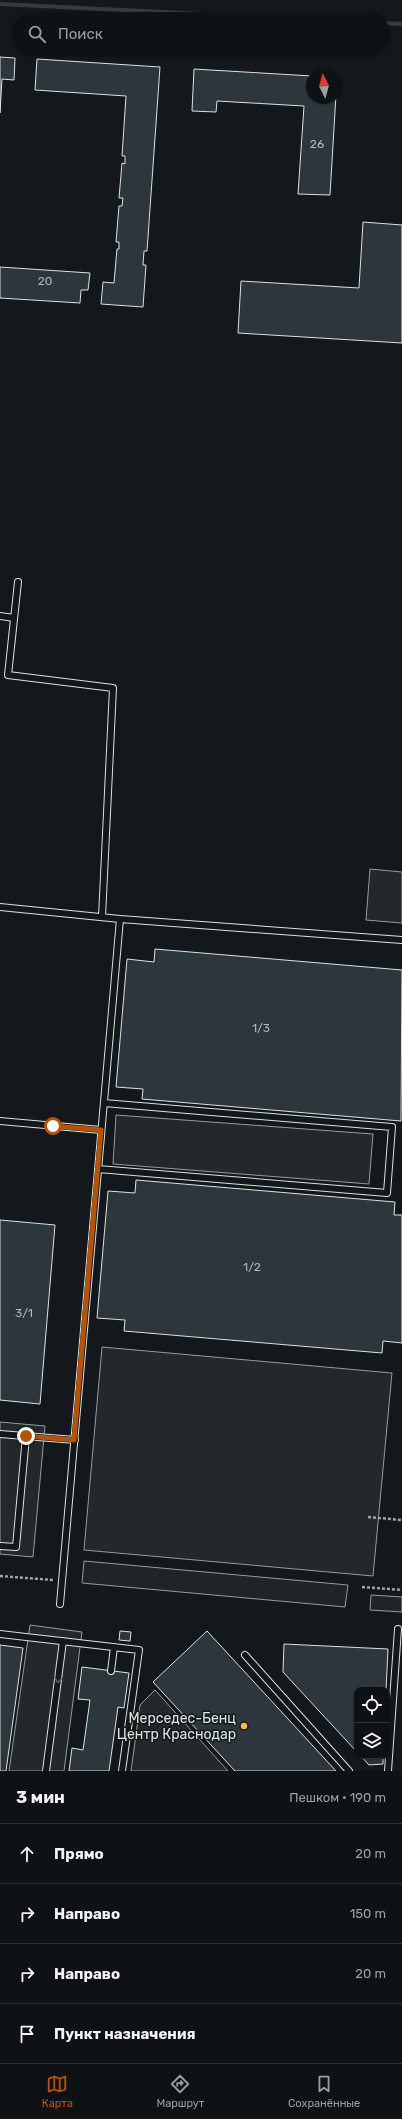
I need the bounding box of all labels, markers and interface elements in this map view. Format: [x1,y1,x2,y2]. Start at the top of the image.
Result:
search box [12,12,390,56]
icon: search [26,23,48,45]
text: Поиск [58,25,103,43]
north arrow [306,68,342,104]
house number: 26 [310,137,324,151]
house number: 20 [38,274,52,288]
house number: 1/3 [252,1021,270,1035]
route start [44,1117,62,1135]
house number: 1/2 [243,1260,261,1274]
house number: 3/1 [15,1306,33,1320]
route end [17,1427,35,1445]
one-way arrow [54,1677,63,1683]
map controls [354,1687,390,1759]
button: locate [354,1687,390,1723]
place label: Мерседес-Бенц Центр Краснодар [117,1710,236,1743]
marker: Мерседес-Бенц Центр Краснодар [239,1721,249,1731]
button: layers [354,1723,390,1759]
text: 3 мин [16,1787,65,1807]
text: Пешком · 190 m [289,1790,386,1805]
icon: ahead [16,1843,38,1865]
text: Прямо [54,1845,104,1863]
text: 20 m [355,1846,386,1861]
icon: right [16,1903,38,1925]
text: Направо [54,1905,120,1923]
text: 150 m [350,1906,386,1921]
icon: right [16,1963,38,1985]
text: Направо [54,1965,120,1983]
text: 20 m [355,1966,386,1981]
icon: arrive [16,2023,38,2045]
text: Пункт назначения [54,2025,196,2043]
tab: Карта [42,2073,73,2110]
tab: Маршрут [156,2073,204,2110]
tab: Сохранённые [288,2073,360,2110]

